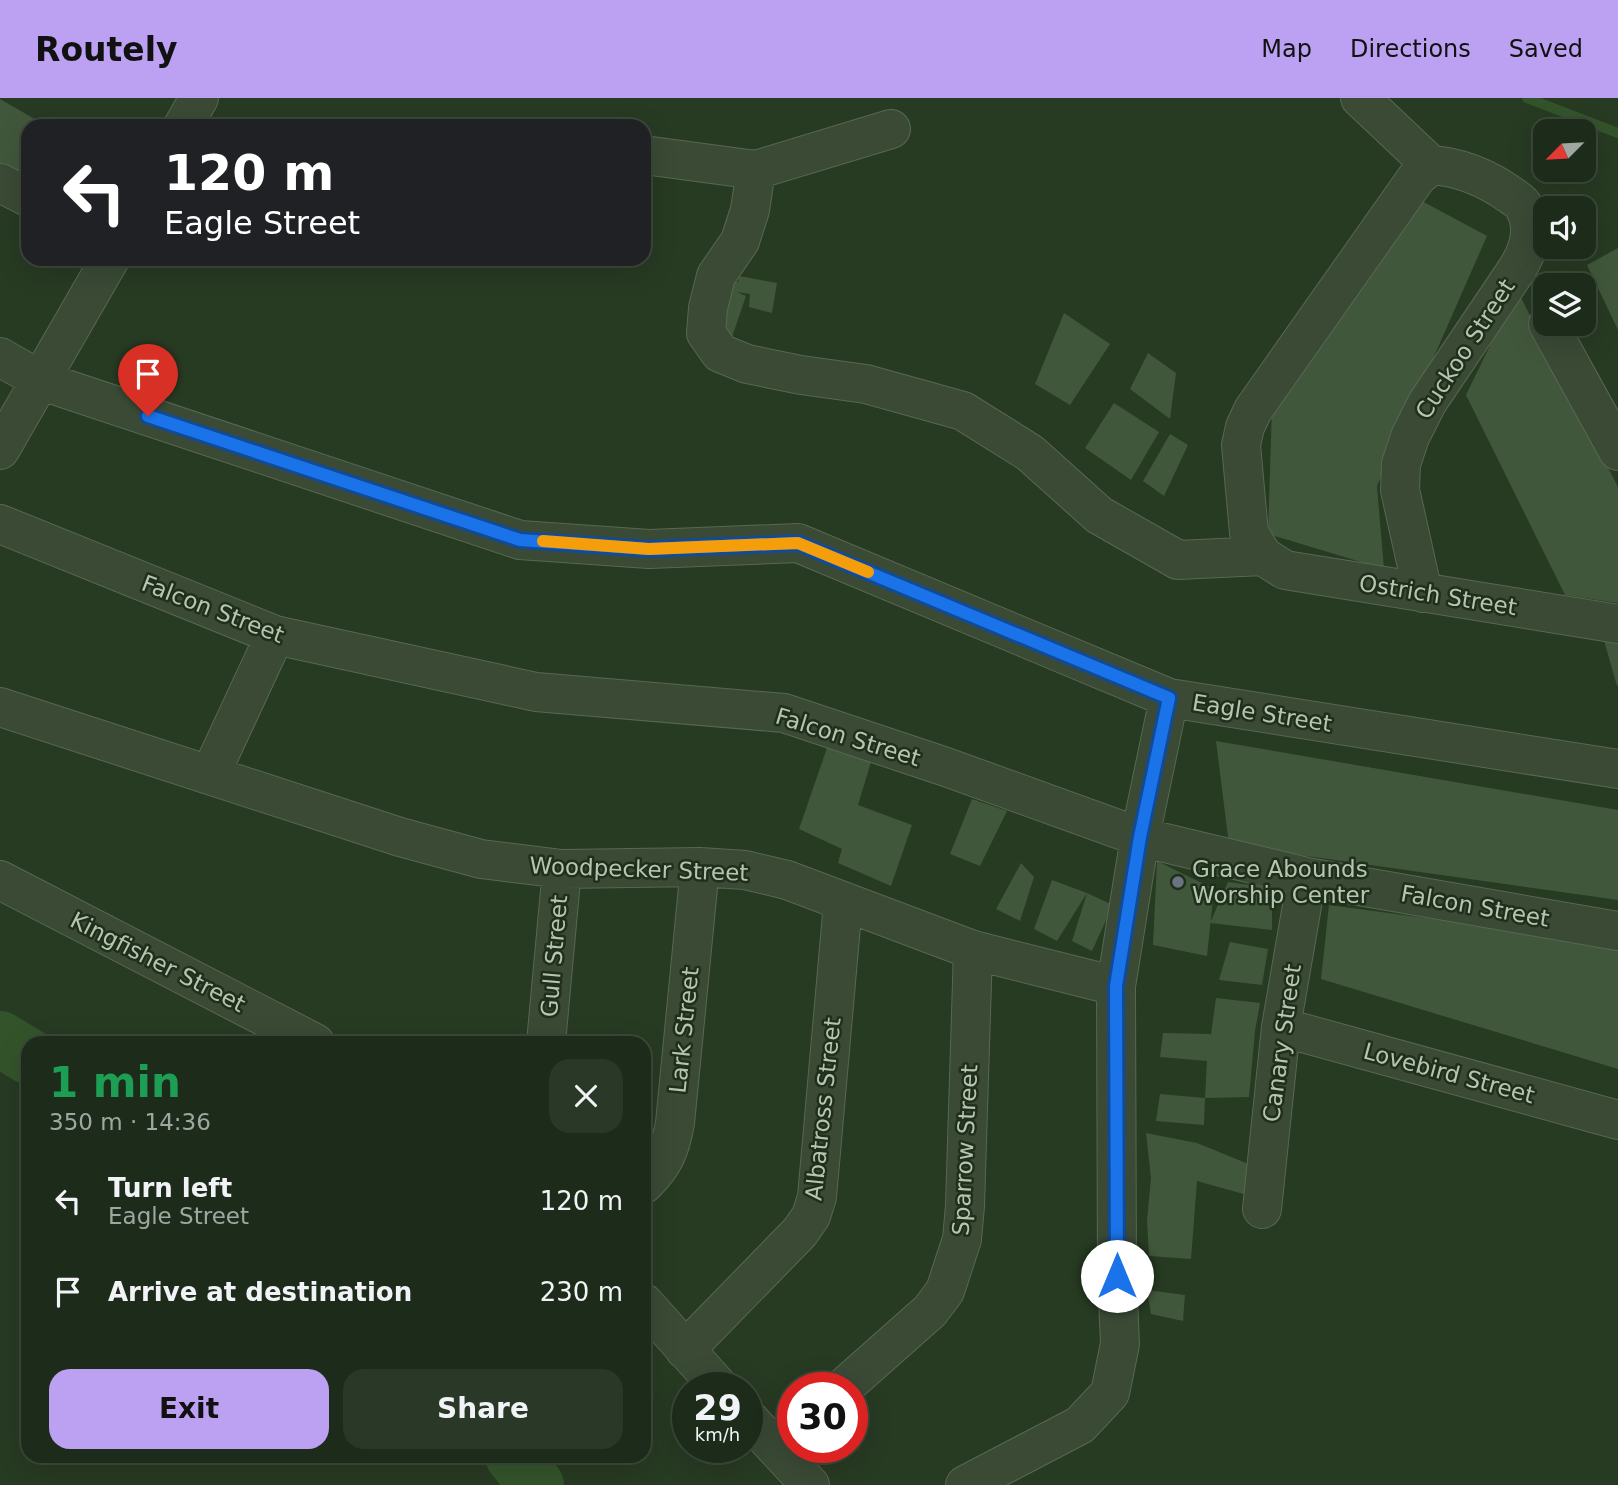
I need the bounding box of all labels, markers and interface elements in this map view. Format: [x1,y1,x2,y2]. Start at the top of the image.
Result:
text: Routely [35,30,178,69]
text: Map [1261,35,1312,63]
text: Directions [1350,35,1471,63]
text: Saved [1509,35,1583,63]
north arrow [1533,119,1596,182]
map controls [1533,119,1596,336]
text: 120 m [164,145,334,202]
icon: left [49,147,140,238]
button: sound [1533,196,1596,259]
text: Eagle Street [164,204,360,242]
button: layers [1533,273,1596,336]
street label: Cuckoo Street [1410,274,1520,424]
pin [118,344,178,416]
icon: arrive [129,355,167,393]
street label: Falcon Street [138,570,288,648]
street label: Ostrich Street [1357,570,1519,620]
street label: Eagle Street [1190,689,1334,737]
street label: Falcon Street [772,703,924,771]
street label: Woodpecker Street [529,852,749,886]
place label: Grace Abounds Worship Center [1192,856,1370,908]
marker: Grace Abounds Worship Center [1170,874,1186,890]
street label: Falcon Street [1399,880,1551,932]
street label: Gull Street [536,894,572,1018]
street label: Kingfisher Street [66,907,250,1017]
street label: Canary Street [1258,962,1306,1124]
street label: Lark Street [664,966,704,1094]
street label: Albatross Street [800,1016,846,1202]
street label: Lovebird Street [1361,1038,1537,1108]
text: 1 min [49,1058,181,1107]
button: close [549,1059,623,1133]
street label: Sparrow Street [948,1064,982,1236]
text: 350 m · 14:36 [49,1109,211,1135]
text: Turn left [108,1173,232,1203]
icon: left [49,1182,87,1220]
text: 120 m [540,1186,623,1216]
text: Eagle Street [108,1203,249,1229]
position arrow [1080,1239,1154,1313]
icon: arrive [49,1273,87,1311]
text: Arrive at destination [108,1277,412,1307]
text: 230 m [540,1277,623,1307]
button: Exit [49,1369,329,1449]
button: Share [343,1369,623,1449]
speed limit sign: 30 [777,1372,868,1463]
text: 29 [693,1388,742,1428]
text: km/h [695,1424,740,1445]

